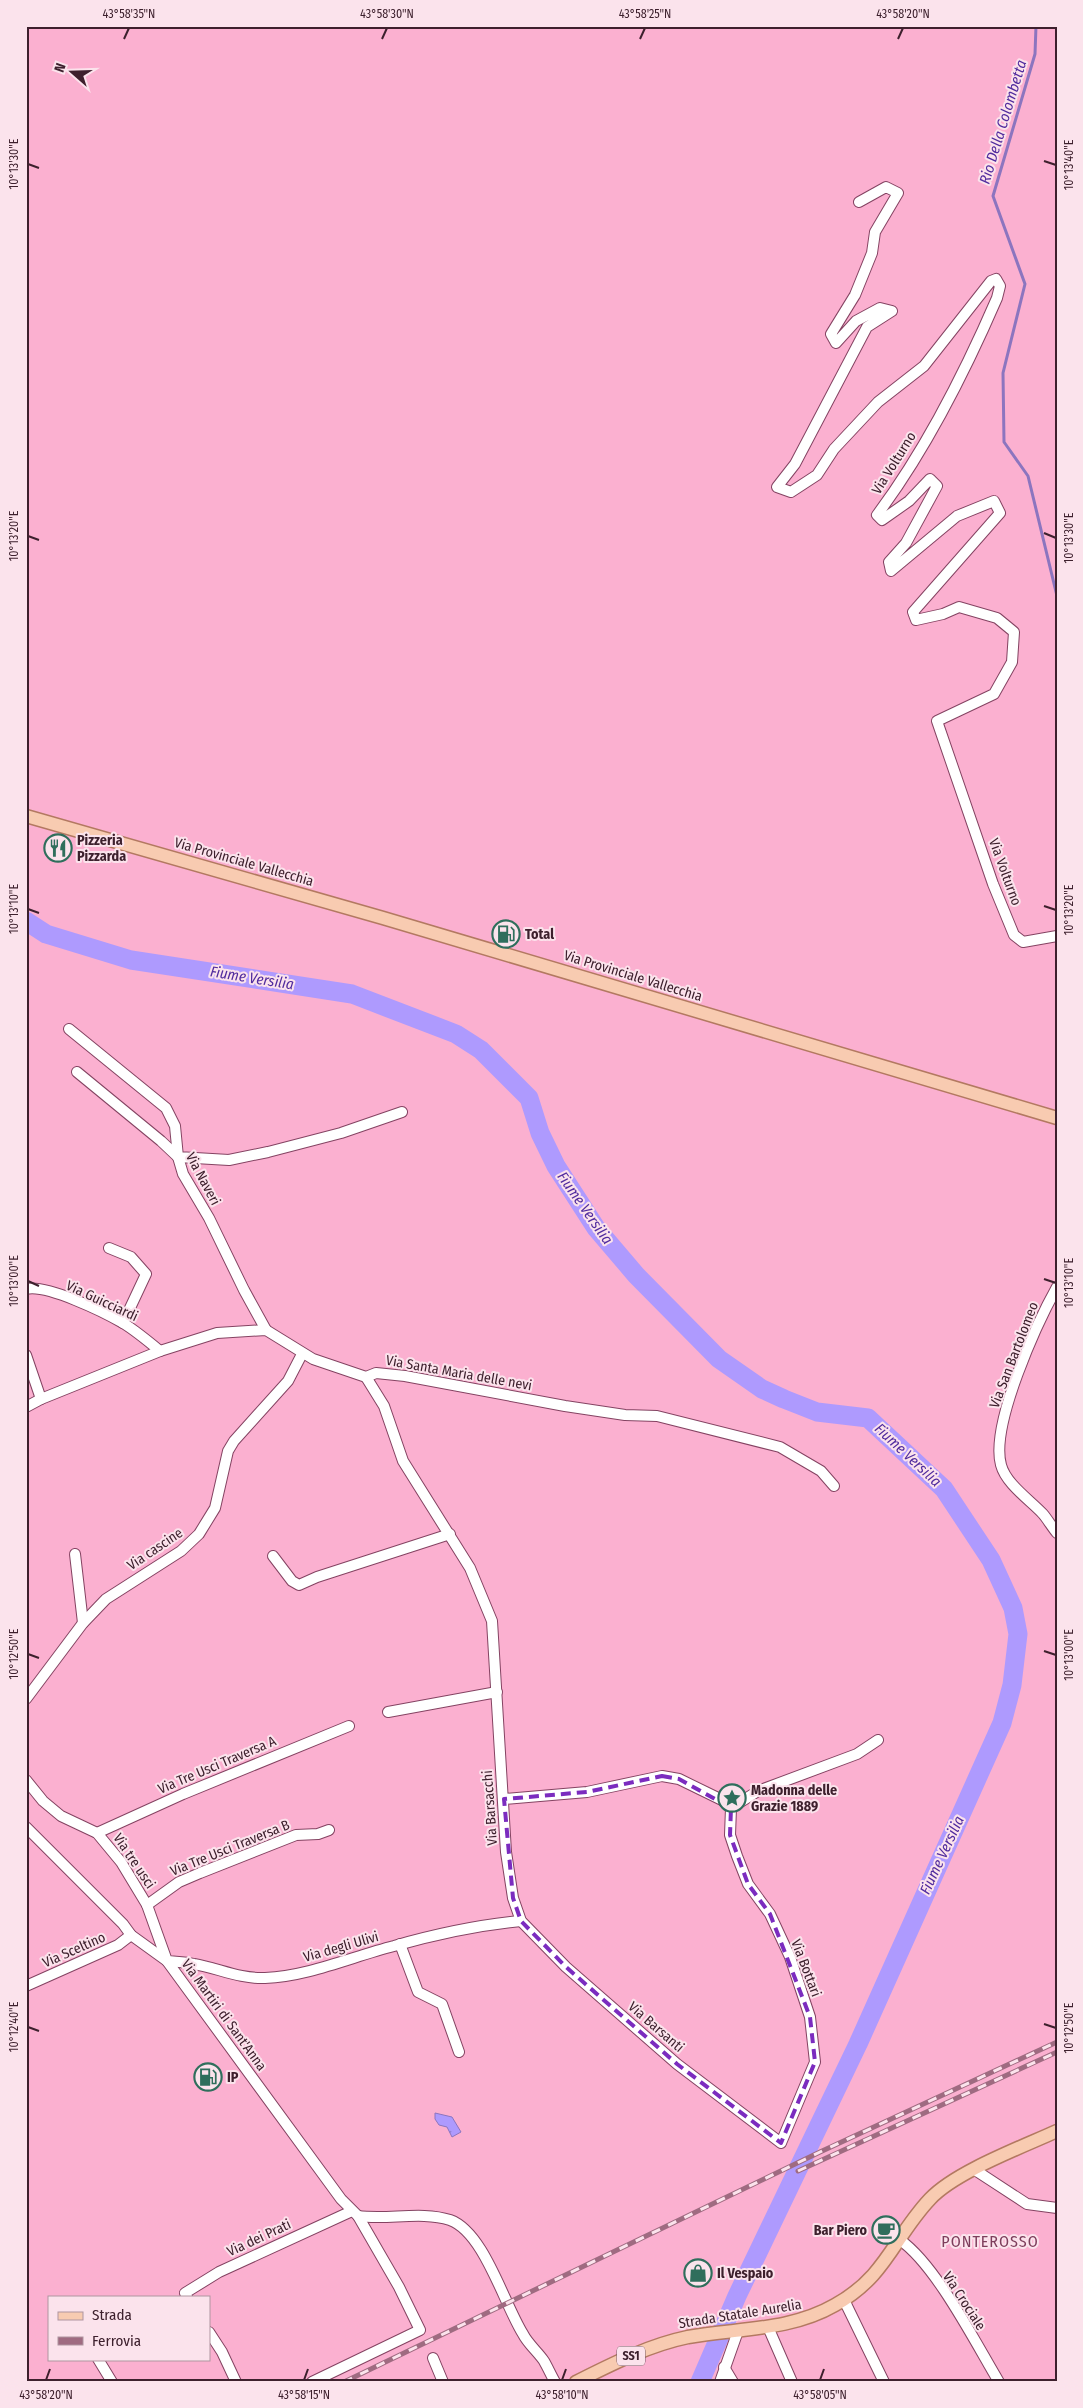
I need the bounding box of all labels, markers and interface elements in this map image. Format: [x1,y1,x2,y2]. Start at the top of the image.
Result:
text: 43°58'35"N [103,7,155,21]
text: 43°58'30"N [360,7,414,21]
text: 43°58'25"N [619,7,671,21]
text: 43°58'20"N [876,7,930,21]
north arrow [48,48,98,98]
water label: Rio Della Colombetta [976,58,1030,186]
text: N [51,61,70,75]
text: 10°13'30"E [7,138,21,189]
text: 10°13'40"E [1062,139,1076,190]
street label: Via Volturno [868,429,920,497]
text: 10°13'20"E [7,510,21,561]
text: 10°13'30"E [1062,512,1076,563]
place label: Pizzeria Pizzarda [77,832,126,865]
restaurant icon: Pizzeria Pizzarda [43,833,73,863]
street label: Via Provinciale Vallecchia [173,834,316,890]
street label: Via Volturno [985,836,1025,908]
text: 10°13'10"E [7,884,21,934]
text: 10°13'20"E [1062,884,1076,935]
fuel station icon: Total [491,919,521,949]
place label: Total [525,926,554,943]
street label: Via Provinciale Vallecchia [562,947,704,1005]
water label: Fiume Versilia [209,963,295,994]
street label: Via Naveri [182,1150,224,1208]
water label: Fiume Versilia [553,1168,617,1248]
text: 10°13'00"E [7,1255,21,1307]
text: 10°13'10"E [1062,1258,1076,1308]
street label: Via Guicciardi [63,1277,141,1325]
street label: Via San Bartolomeo [986,1299,1042,1411]
street label: Via Santa Maria delle nevi [385,1352,533,1394]
water label: Fiume Versilia [871,1420,945,1491]
street label: Via cascine [124,1524,186,1574]
text: 10°12'50"E [7,1628,21,1679]
text: 10°13'00"E [1062,1629,1076,1681]
street label: Via Tre Usci Traversa A [155,1732,279,1798]
street label: Via Barsacchi [479,1770,501,1846]
place label: Madonna delle Grazie 1889 [751,1782,837,1815]
place icon: Madonna delle Grazie 1889 [717,1783,747,1813]
water label: Fiume Versilia [916,1813,968,1897]
street label: Via Tre Usci Traversa B [168,1816,292,1880]
street label: Via tre usci [109,1830,159,1892]
street label: Via degli Ulivi [301,1928,381,1966]
street label: Via Sceltino [40,1929,108,1971]
street label: Via Bottari [787,1937,825,1999]
street label: Via Martiri di Sant'Anna [178,1956,270,2074]
street label: Via Barsanti [625,1998,687,2056]
text: 10°12'40"E [7,2001,21,2052]
text: 10°12'50"E [1062,2002,1076,2053]
fuel station icon: IP [193,2062,223,2092]
place label: IP [227,2069,239,2086]
cafe icon: Bar Piero [871,2215,901,2245]
street label: Via dei Prati [224,2216,294,2260]
place label: Bar Piero [814,2222,868,2239]
district label: PONTEROSSO [941,2232,1039,2251]
shop icon: Il Vespaio [683,2258,713,2288]
place label: Il Vespaio [717,2265,774,2282]
street label: Via Crociale [939,2269,989,2334]
legend [48,2296,210,2360]
street label: Strada Statale Aurelia [677,2296,803,2332]
text: Strada [92,2306,132,2324]
text: Ferrovia [92,2332,141,2350]
road number: SS1 [617,2346,645,2366]
text: 43°58'20"N [19,2388,73,2402]
text: 43°58'15"N [278,2388,330,2402]
text: 43°58'10"N [535,2388,589,2402]
text: 43°58'05"N [793,2388,847,2402]

